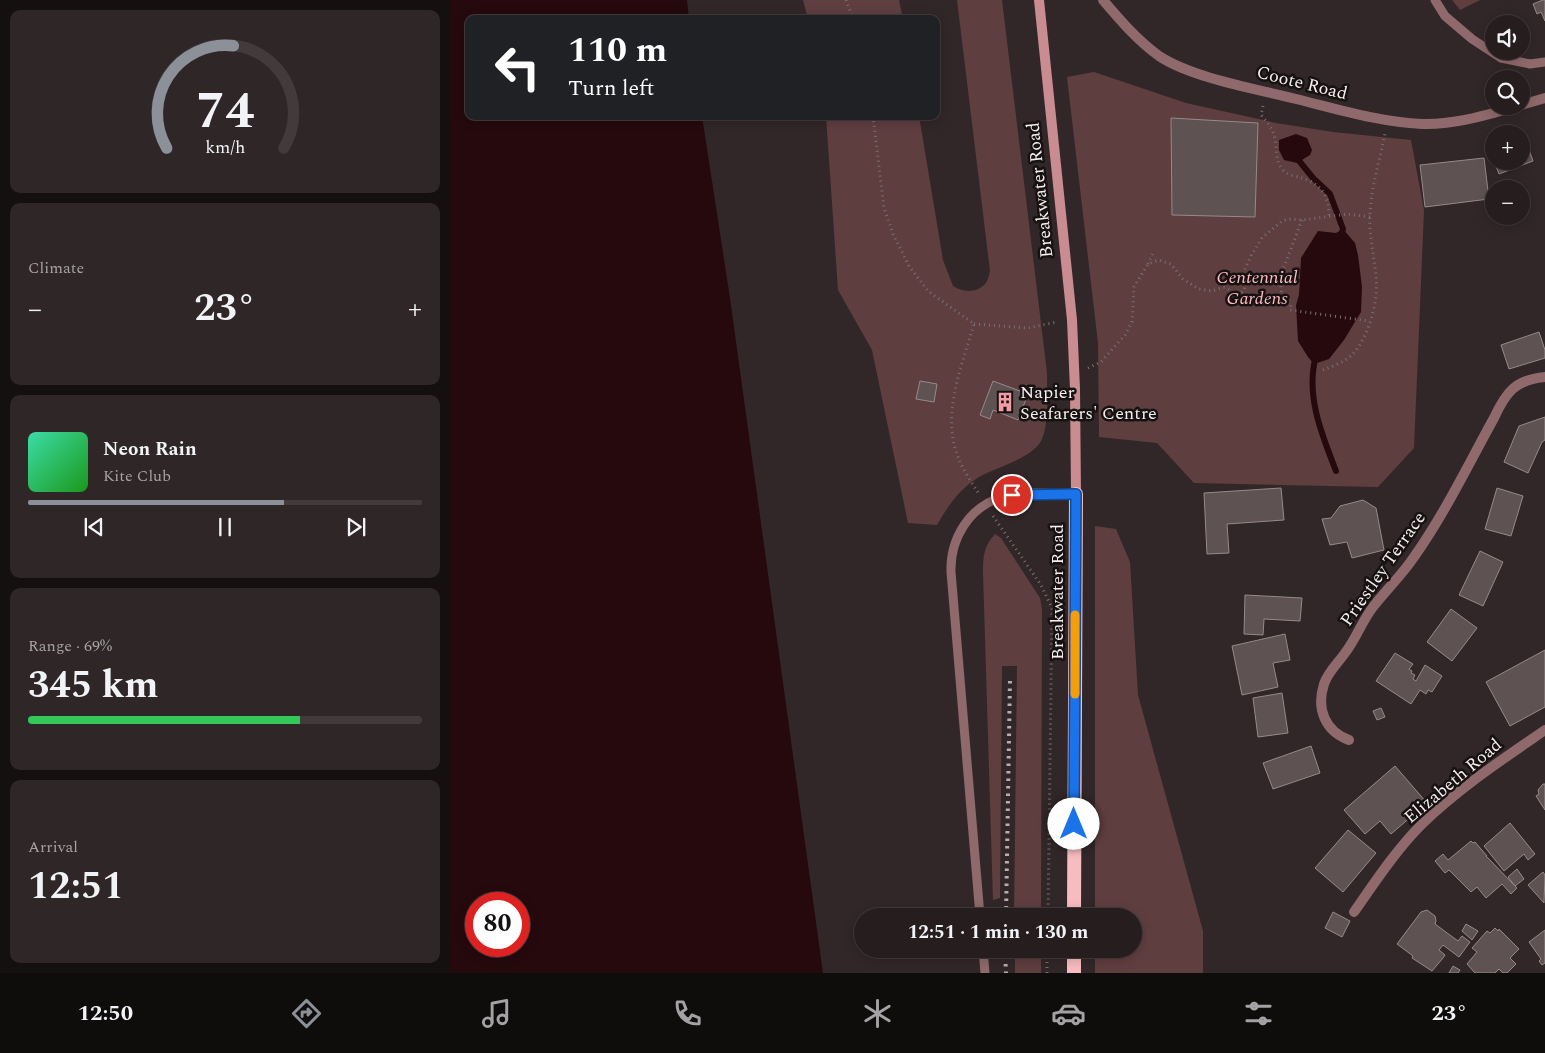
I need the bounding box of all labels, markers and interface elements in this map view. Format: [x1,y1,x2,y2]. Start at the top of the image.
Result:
map controls [1485,15,1530,225]
button: sound [1485,15,1530,60]
text: 110 m [568,24,667,77]
icon: left [485,35,550,100]
street label: Coote Road [1254,59,1350,107]
button: search [1485,70,1530,115]
text: 74 [196,72,254,151]
text: Turn left [568,72,654,105]
street label: Breakwater Road [1019,121,1061,259]
button: + [1485,125,1530,170]
text: km/h [205,134,245,161]
button: − [1485,180,1530,225]
text: Climate [28,256,84,280]
park label: Centennial Gardens [1216,264,1298,312]
text: 23° [194,280,256,338]
text: − [28,288,42,331]
text: + [408,288,422,331]
place label: Napier Seafarers' Centre [1020,379,1157,427]
building icon: Napier Seafarers' Centre [994,391,1016,413]
text: Neon Rain [103,435,197,464]
text: Kite Club [103,464,171,488]
pin [991,474,1033,516]
icon: arrive [998,481,1026,509]
street label: Priestley Terrace [1333,506,1433,632]
icon: previous [80,513,108,541]
icon: pause [211,513,239,541]
icon: next [342,513,370,541]
street label: Breakwater Road [1044,524,1071,660]
text: Range · 69% [28,634,112,658]
text: 345 km [28,657,159,715]
street label: Elizabeth Road [1398,732,1508,830]
position arrow [1047,797,1099,849]
text: Arrival [28,835,78,859]
text: 12:51 [28,858,123,916]
speed limit sign: 80 [465,892,530,957]
text: 12:51 · 1 min · 130 m [908,918,1088,947]
icon: directions [289,996,324,1031]
icon: music [479,996,514,1031]
icon: phone [670,996,705,1031]
icon: climate [860,996,895,1031]
icon: car [1051,996,1086,1031]
icon: filters [1241,996,1276,1031]
text: 12:50 [78,997,133,1030]
text: 23° [1432,997,1467,1030]

